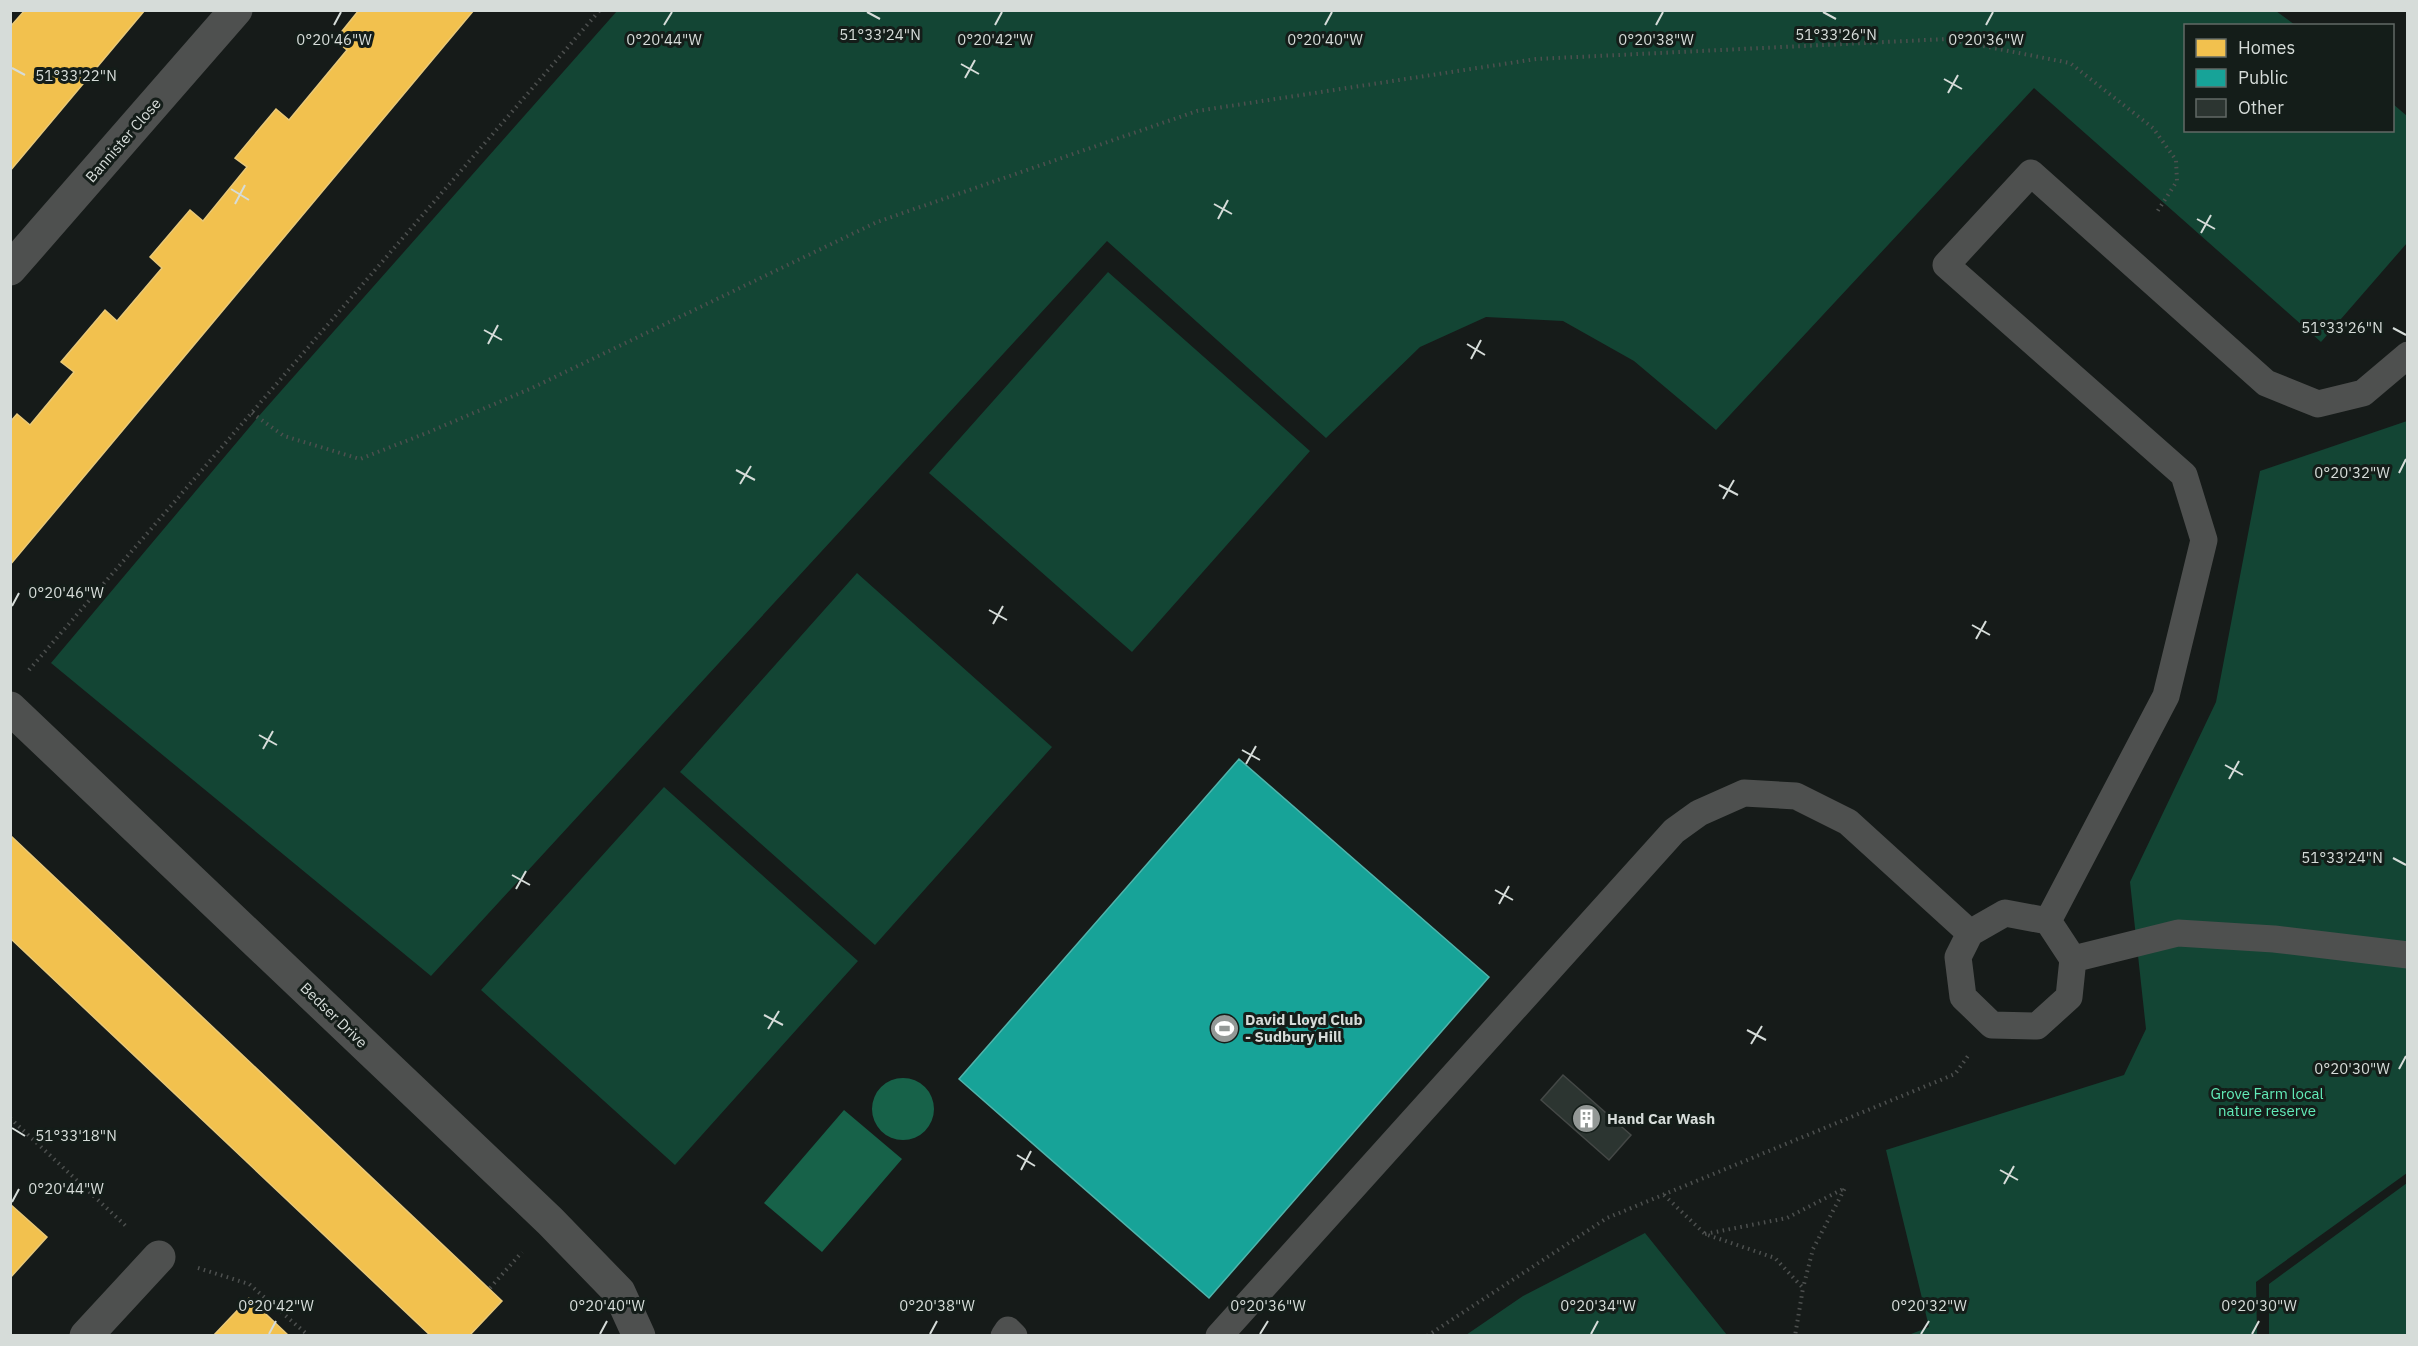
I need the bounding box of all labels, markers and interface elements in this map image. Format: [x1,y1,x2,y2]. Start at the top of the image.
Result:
legend [2184,24,2394,132]
text: 51°33'24"N [839,25,921,44]
text: 51°33'26"N [1795,25,1877,44]
text: 0°20'46"W [296,30,372,49]
text: 0°20'44"W [626,30,702,49]
text: 0°20'42"W [957,30,1033,49]
text: 0°20'40"W [1287,30,1363,49]
text: 0°20'38"W [1618,30,1694,49]
text: 0°20'36"W [1948,30,2024,49]
text: Homes [2238,36,2295,59]
text: 51°33'22"N [35,66,117,85]
text: Public [2238,66,2288,89]
street label: Bannister Close [81,94,165,186]
text: Other [2238,96,2284,119]
text: 51°33'26"N [2301,318,2383,337]
text: 0°20'32"W [2314,463,2390,482]
text: 0°20'46"W [28,583,104,602]
text: 51°33'24"N [2301,848,2383,867]
street label: Bedser Drive [296,978,372,1052]
place label: David Lloyd Club - Sudbury Hill [1245,1010,1363,1046]
sports icon: David Lloyd Club - Sudbury Hill [1208,1012,1240,1044]
text: 0°20'30"W [2314,1059,2390,1078]
park label: Grove Farm local nature reserve [2210,1084,2324,1120]
building icon: Hand Car Wash [1570,1102,1602,1134]
place label: Hand Car Wash [1607,1109,1715,1128]
text: 51°33'18"N [35,1126,117,1145]
text: 0°20'44"W [28,1179,104,1198]
text: 0°20'42"W [238,1296,314,1315]
text: 0°20'40"W [569,1296,645,1315]
text: 0°20'38"W [899,1296,975,1315]
text: 0°20'36"W [1230,1296,1306,1315]
text: 0°20'34"W [1560,1296,1636,1315]
text: 0°20'32"W [1891,1296,1967,1315]
text: 0°20'30"W [2221,1296,2297,1315]

